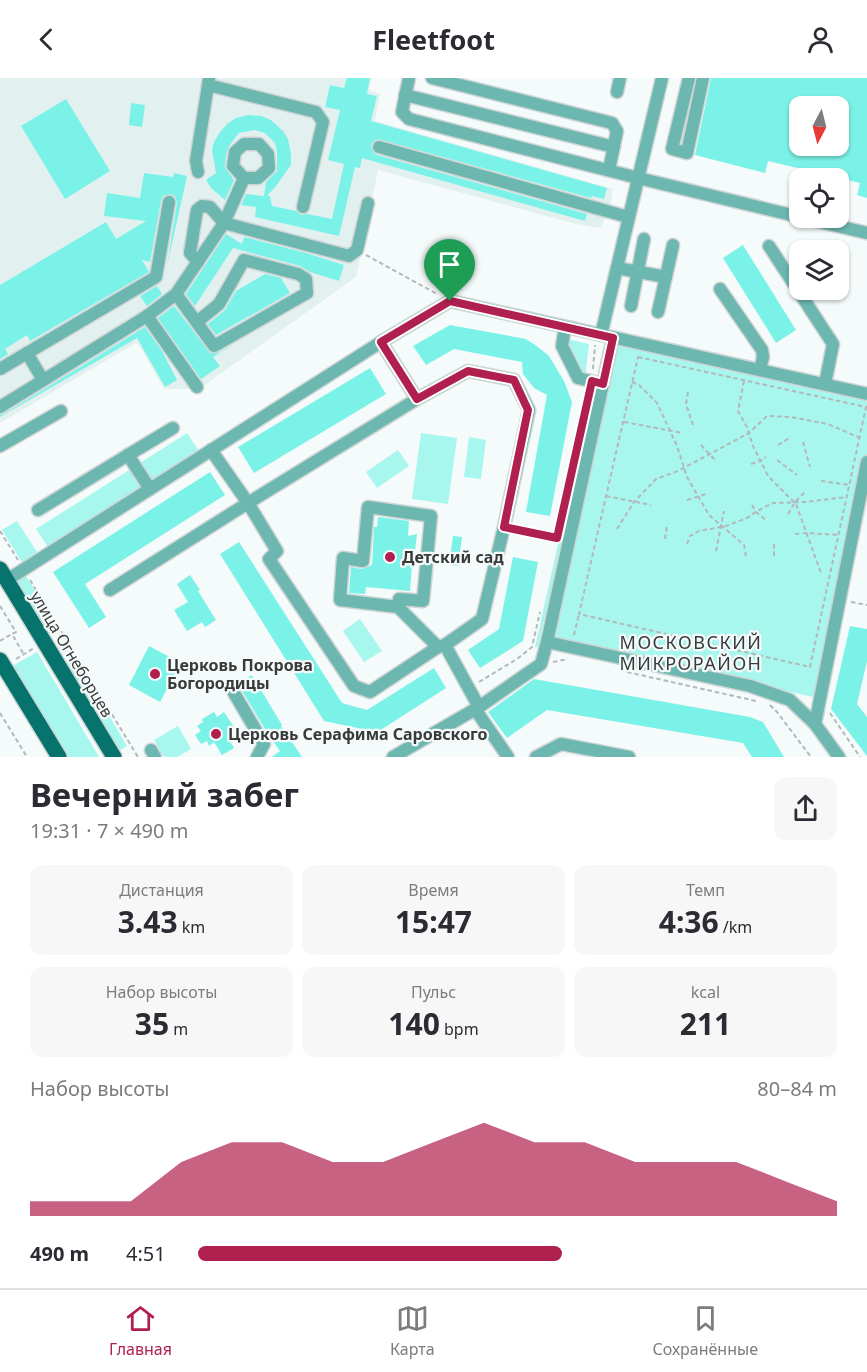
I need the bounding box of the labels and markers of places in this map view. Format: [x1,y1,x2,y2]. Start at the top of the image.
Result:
pin [424,239,475,301]
place label: Детский сад [402,546,504,568]
marker: Детский сад [383,550,397,564]
place label: Церковь Покрова Богородицы [167,654,313,694]
marker: Церковь Покрова Богородицы [148,667,162,681]
place label: Церковь Серафима Саровского [228,723,488,745]
marker: Церковь Серафима Саровского [209,727,223,741]

